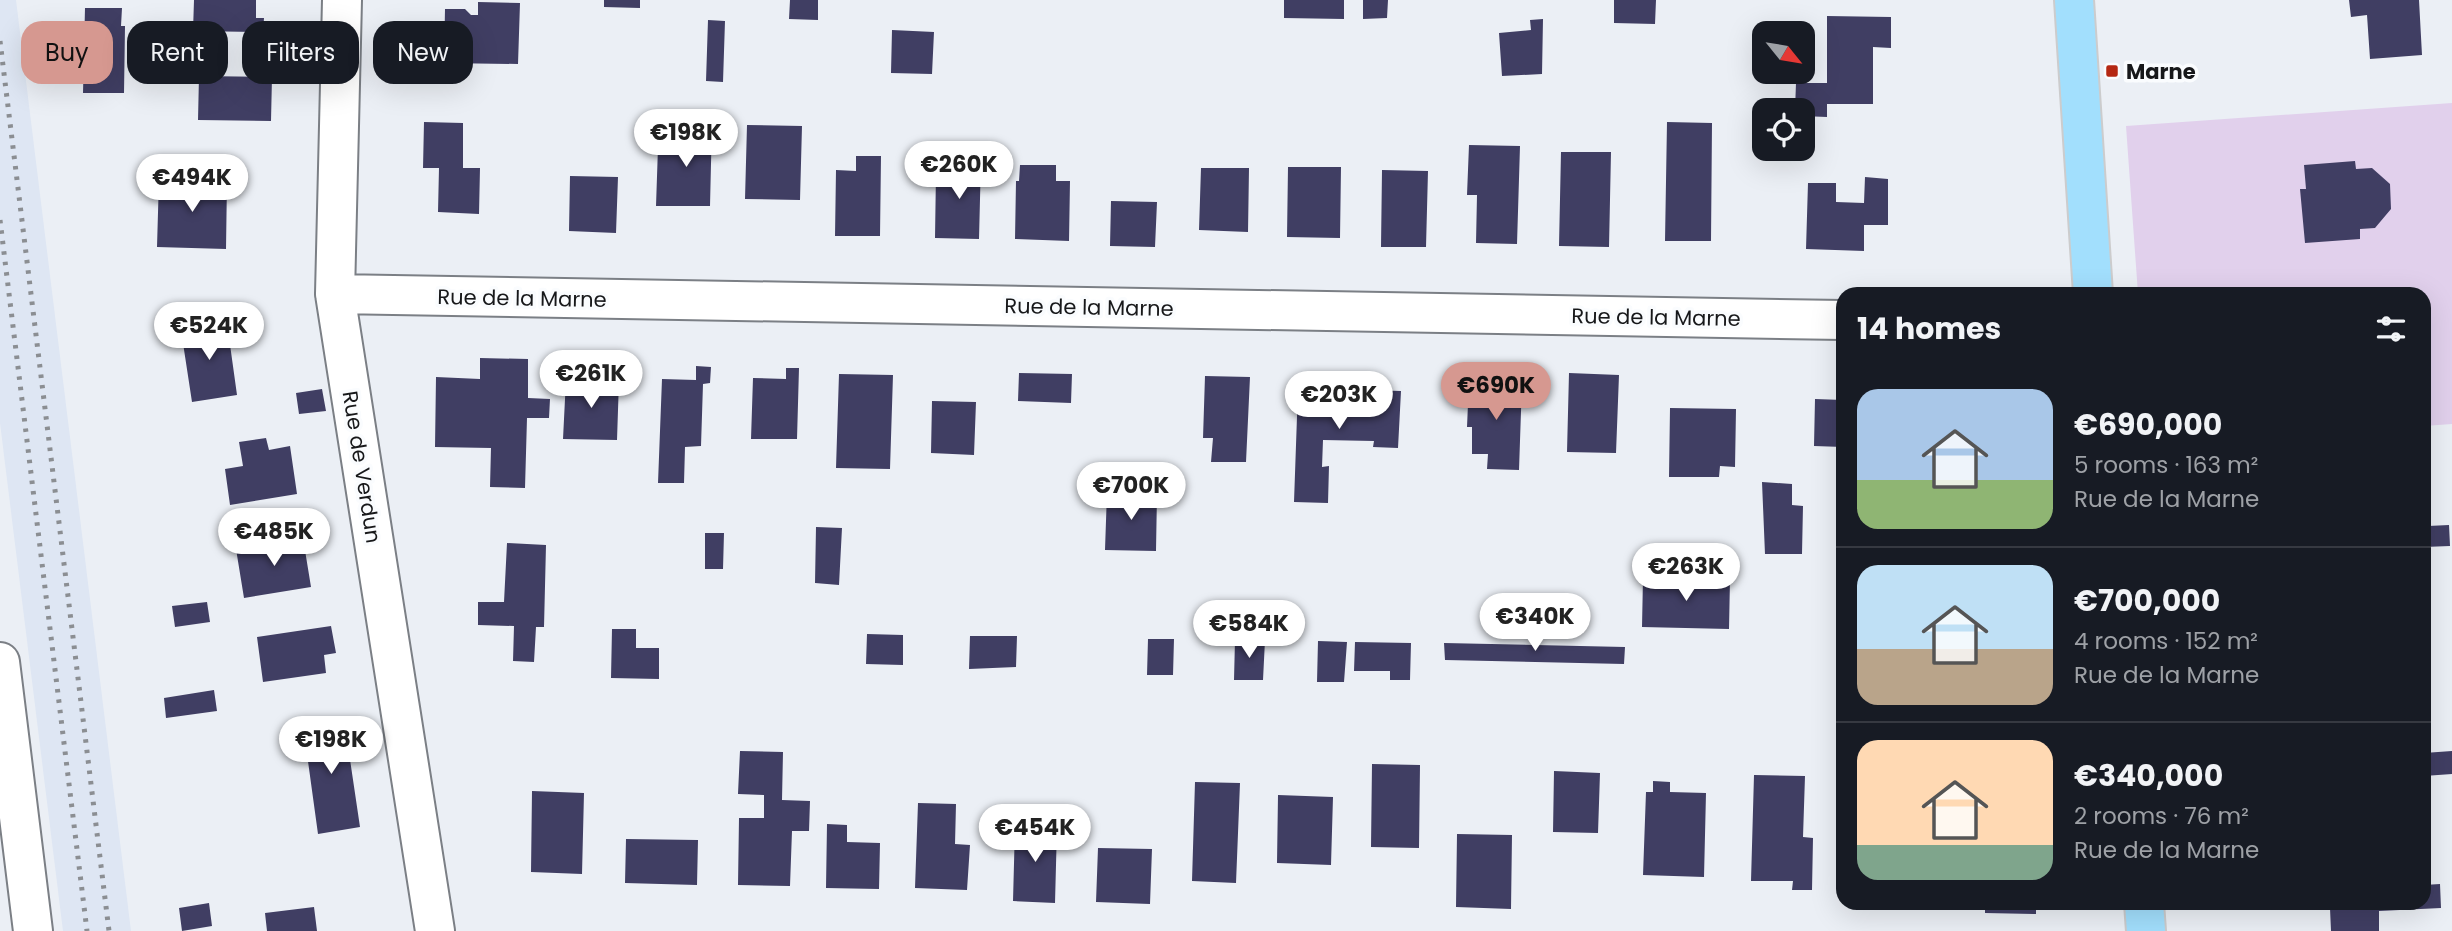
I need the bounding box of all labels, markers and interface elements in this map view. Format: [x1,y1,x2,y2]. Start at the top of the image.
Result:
chip: Buy [21,21,113,84]
chip: Rent [127,21,228,84]
chip: Filters [242,21,359,84]
chip: New [373,21,473,84]
north arrow [1752,21,1815,84]
map controls [1752,21,1815,161]
place label: Marne [2126,57,2196,86]
marker: Marne [2104,63,2120,79]
button: locate [1752,98,1815,161]
pin: €198K [637,110,735,169]
text: €198K [650,116,722,148]
pin: €260K [910,142,1008,201]
text: €260K [920,148,998,180]
pin: €494K [143,154,241,214]
text: €494K [152,161,232,193]
street label: Rue de la Marne [437,282,607,314]
street label: Rue de la Marne [1004,291,1174,323]
street label: Rue de la Marne [1571,301,1741,333]
pin: €524K [160,302,258,362]
text: 14 homes [1857,307,2001,350]
text: €524K [170,309,248,341]
icon: filters [2372,310,2410,348]
pin: €261K [542,350,640,410]
text: €261K [556,357,626,389]
pin: €690K [1447,362,1545,422]
text: €690K [1457,369,1535,401]
pin: €203K [1290,372,1388,431]
text: €203K [1301,378,1377,410]
street label: Rue de Verdun [336,389,388,545]
text: €690,000 [2074,403,2222,446]
icon: home [1913,417,1997,501]
text: 5 rooms · 163 m² [2074,449,2258,481]
pin: €700K [1082,462,1180,522]
text: €700K [1093,469,1169,501]
text: Rue de la Marne [2074,483,2259,515]
pin: €485K [225,508,323,568]
text: €485K [234,515,314,547]
pin: €263K [1637,544,1735,603]
text: €263K [1648,550,1724,582]
text: €700,000 [2074,579,2220,622]
icon: home [1913,593,1997,677]
pin: €340K [1486,594,1584,653]
pin: €584K [1200,600,1298,660]
text: €340K [1496,600,1574,632]
text: €584K [1209,607,1289,639]
text: 4 rooms · 152 m² [2074,625,2258,657]
text: Rue de la Marne [2074,659,2259,691]
pin: €198K [282,716,380,776]
text: €198K [295,723,367,755]
text: €340,000 [2074,754,2223,797]
icon: home [1913,768,1997,852]
text: 2 rooms · 76 m² [2074,800,2249,832]
pin: €454K [986,804,1084,864]
text: €454K [995,811,1075,843]
text: Rue de la Marne [2074,834,2259,866]

